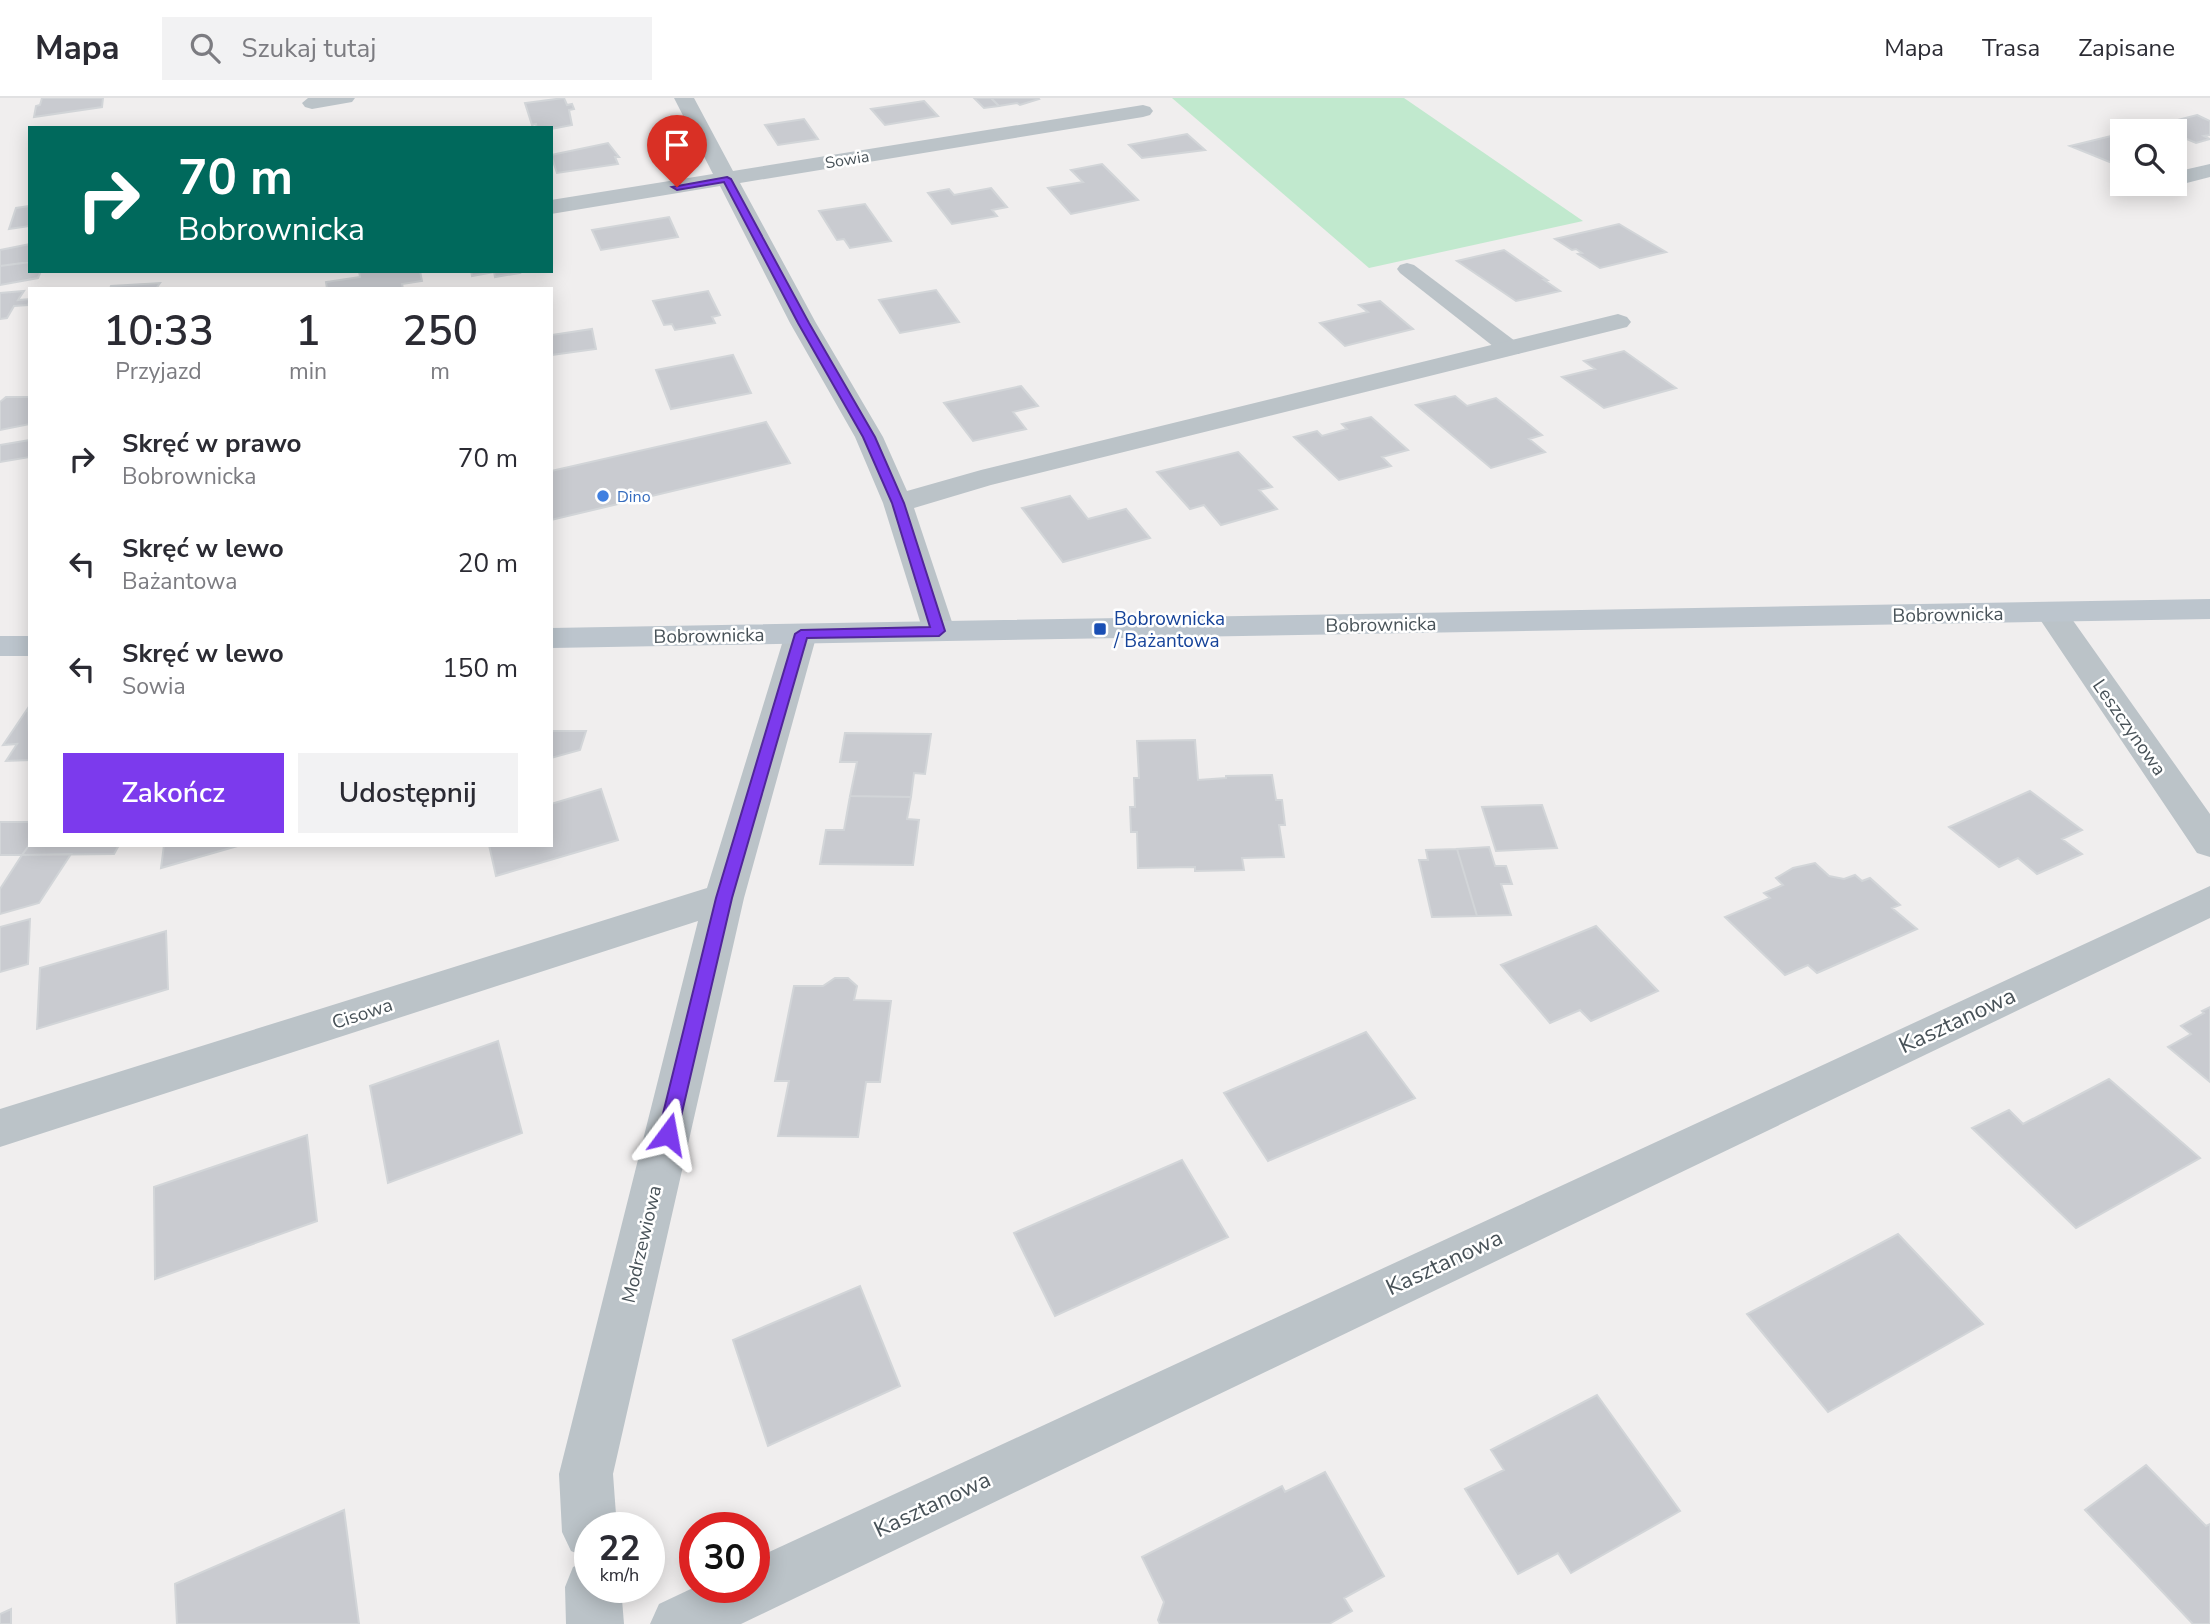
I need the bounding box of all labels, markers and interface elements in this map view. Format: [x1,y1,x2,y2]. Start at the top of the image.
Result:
search box [162,17,652,80]
text: Mapa [35,26,120,71]
icon: search [186,29,224,67]
text: Szukaj tutaj [242,31,376,66]
text: Mapa [1884,32,1944,64]
text: Trasa [1982,32,2040,64]
text: Zapisane [2078,32,2175,64]
pin [647,115,707,187]
map controls [2110,119,2187,196]
button: search [2110,119,2187,196]
icon: arrive [658,126,696,164]
text: 70 m [178,144,293,211]
street label: Sowia [824,146,871,174]
icon: right [63,154,154,245]
text: Bobrownicka [178,208,365,251]
text: 10:33 [103,303,214,360]
text: 1 [295,303,321,360]
text: 250 [402,303,478,360]
text: Przyjazd [115,356,202,387]
text: min [289,356,327,387]
text: m [430,356,450,387]
text: Skręć w prawo [122,426,302,461]
icon: right [63,440,101,478]
text: 70 m [458,441,518,476]
text: Bobrownicka [122,461,256,492]
place label: Dino [617,486,651,508]
marker: Dino [595,488,611,504]
text: Skręć w lewo [122,531,284,566]
icon: left [63,545,101,583]
text: 20 m [458,546,518,581]
text: Bażantowa [122,566,237,597]
street label: Bobrownicka [1892,601,2004,629]
place label: Bobrownicka / Bażantowa [1113,606,1225,654]
street label: Bobrownicka [1325,611,1437,639]
marker: Bobrownicka / Bażantowa [1092,621,1108,637]
street label: Bobrownicka [653,622,765,650]
text: Skręć w lewo [122,636,284,671]
icon: left [63,650,101,688]
text: 150 m [442,651,518,686]
text: Sowia [122,671,186,702]
street label: Leszczynowa [2086,674,2172,781]
button: Zakończ [63,753,284,833]
button: Udostępnij [298,753,518,833]
street label: Kasztanowa [1894,980,2021,1061]
street label: Cisowa [329,992,396,1036]
position arrow [631,1097,705,1171]
street label: Modrzewiowa [616,1183,668,1306]
street label: Kasztanowa [1381,1222,1508,1303]
street label: Kasztanowa [869,1464,996,1545]
speed limit sign: 30 [679,1512,770,1603]
text: 22 [598,1525,641,1572]
text: km/h [600,1563,639,1587]

